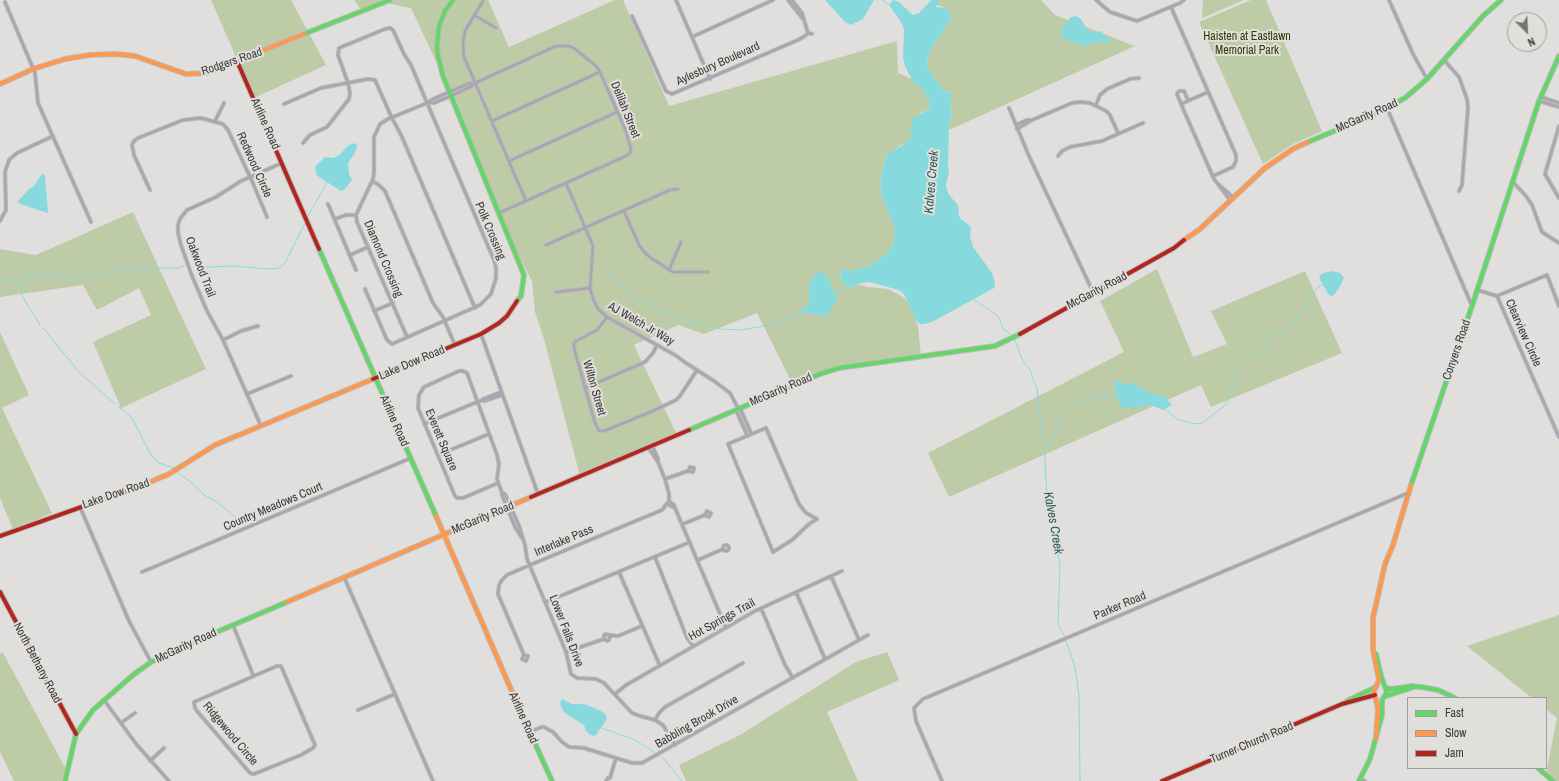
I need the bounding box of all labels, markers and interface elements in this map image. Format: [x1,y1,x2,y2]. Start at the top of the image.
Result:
north arrow [1507,12,1547,52]
park label: Haisten at Eastlawn Memorial Park [1203,30,1291,58]
text: N [1526,34,1537,50]
street label: Aylesbury Boulevard [674,39,762,89]
street label: Rodgers Road [200,45,264,79]
street label: Delilah Street [607,80,643,140]
street label: Airline Road [247,96,283,152]
street label: McGarity Road [1334,96,1400,136]
street label: Redwood Circle [233,130,275,200]
water label: Kalves Creek [921,150,943,214]
street label: Polk Crossing [471,200,509,262]
street label: Diamond Crossing [360,218,406,300]
street label: Oakwood Trail [182,235,218,299]
street label: McGarity Road [1064,269,1130,313]
street label: Clearview Circle [1502,297,1544,369]
street label: AJ Welch Jr Way [605,299,677,349]
street label: Conyers Road [1440,318,1474,382]
street label: Lake Dow Road [377,343,447,383]
street label: Wilton Street [579,359,609,417]
street label: McGarity Road [748,370,814,410]
street label: Airline Road [376,393,412,449]
street label: Everett Square [422,407,460,473]
street label: Lake Dow Road [81,476,151,512]
street label: Country Meadows Court [221,480,325,534]
water label: Kalves Creek [1040,490,1066,556]
street label: McGarity Road [450,498,516,538]
street label: Interlake Pass [532,522,596,560]
street label: Parker Road [1092,589,1148,623]
street label: Lower Falls Drive [546,593,586,669]
street label: Hot Springs Trail [686,596,758,644]
street label: North Bethany Road [10,620,64,706]
street label: McGarity Road [153,625,219,667]
street label: Airline Road [505,690,541,746]
street label: Babbling Brook Drive [653,692,741,752]
legend [1407,697,1547,769]
street label: Ridgewood Circle [199,699,261,769]
text: Fast [1445,705,1464,721]
street label: Turner Church Road [1208,719,1296,767]
text: Slow [1445,725,1466,741]
text: Jam [1445,745,1464,761]

